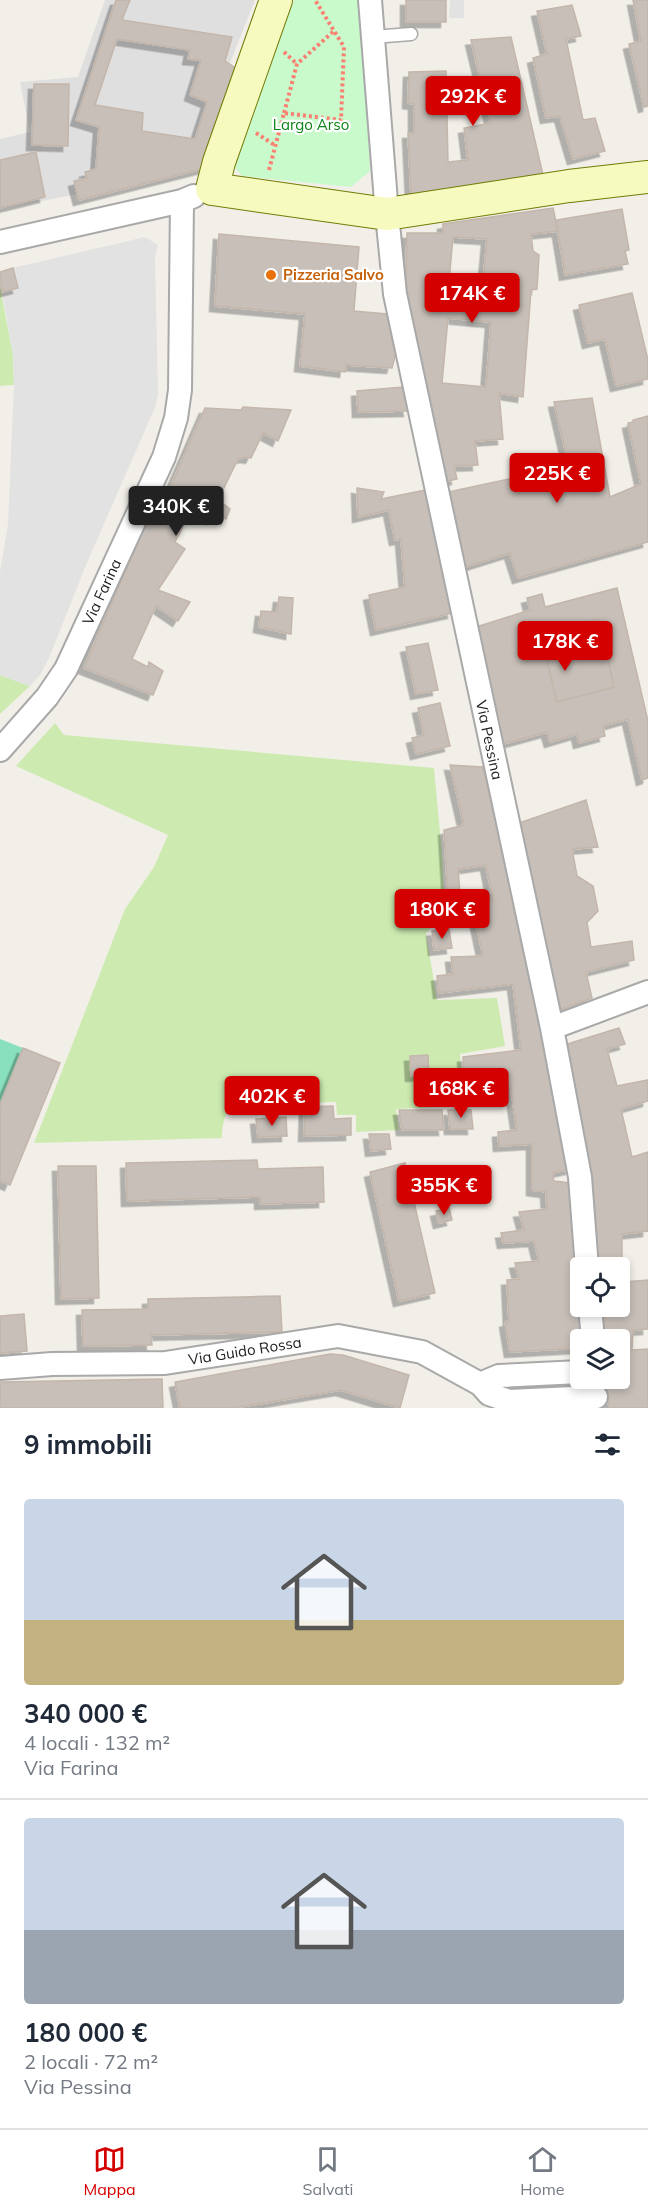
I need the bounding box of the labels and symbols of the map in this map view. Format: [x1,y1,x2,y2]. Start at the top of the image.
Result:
pin: 292K € [424,76,522,127]
park label: Largo Arso [273,115,349,134]
place label: Pizzeria Salvo [283,265,384,284]
marker: Pizzeria Salvo [264,268,278,282]
pin: 174K € [423,273,521,324]
pin: 225K € [508,453,606,504]
pin: 340K € [127,486,225,537]
street label: Via Farina [78,556,125,628]
pin: 178K € [516,621,614,672]
street label: Via Pessina [472,698,507,781]
pin: 180K € [393,889,491,940]
pin: 168K € [412,1068,510,1119]
pin: 402K € [223,1076,321,1127]
pin: 355K € [395,1165,493,1216]
street label: Via Guido Rossa [187,1332,303,1369]

